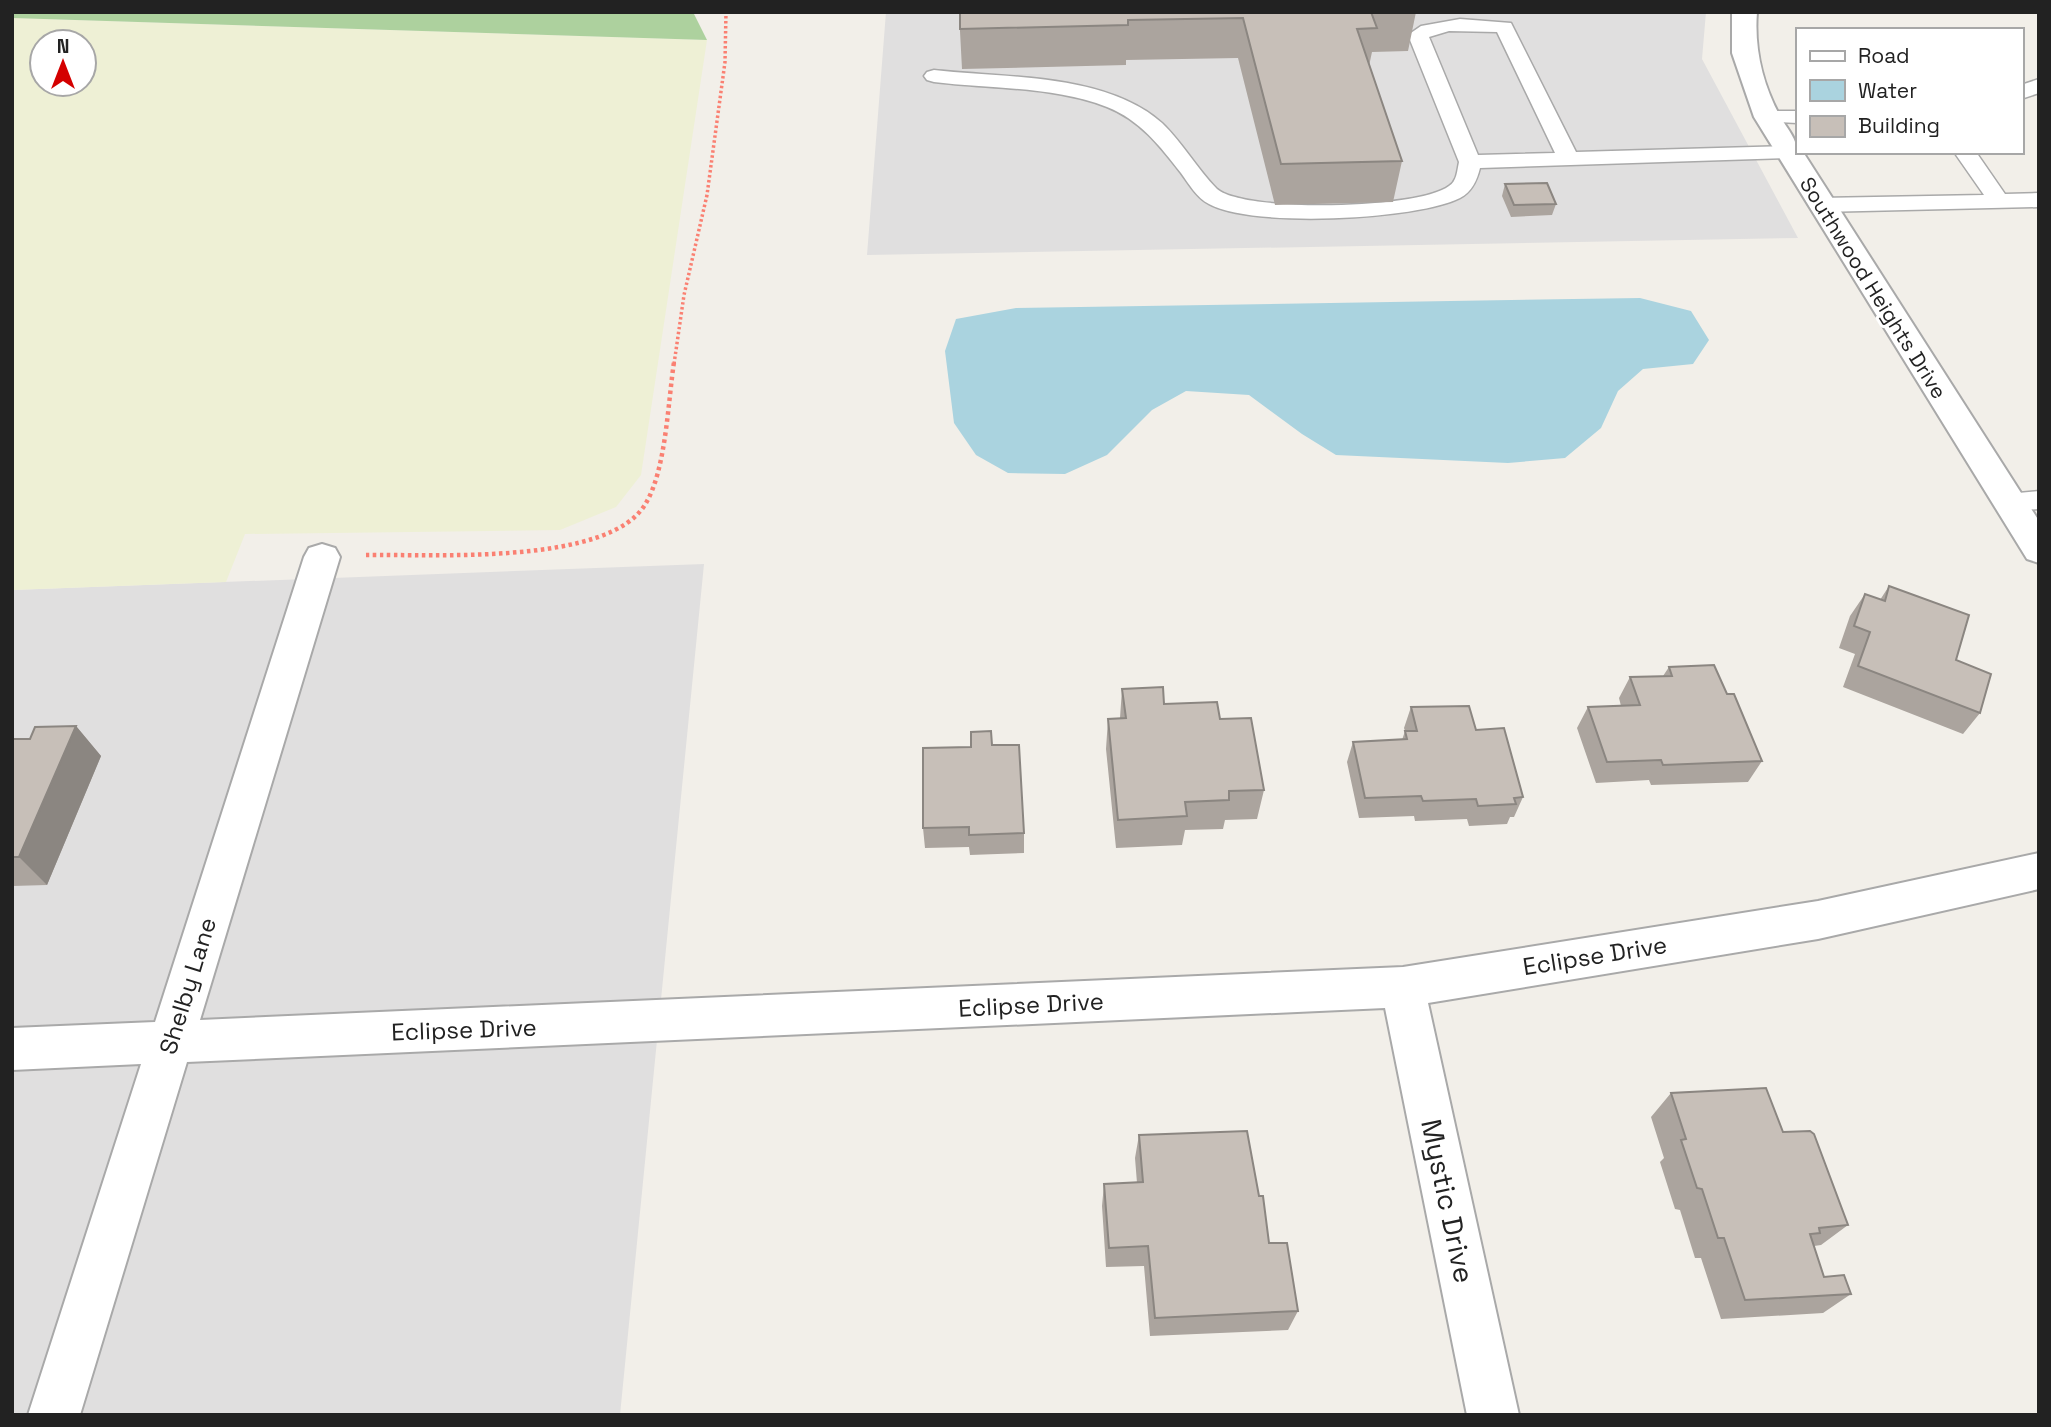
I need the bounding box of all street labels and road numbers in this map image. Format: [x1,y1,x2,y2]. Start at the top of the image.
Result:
street label: Southwood Heights Drive [1794,172,1953,404]
street label: Shelby Lane [152,914,223,1058]
street label: Eclipse Drive [1521,929,1669,982]
street label: Eclipse Drive [957,985,1104,1024]
street label: Eclipse Drive [391,1011,537,1048]
street label: Mystic Drive [1413,1116,1483,1286]

